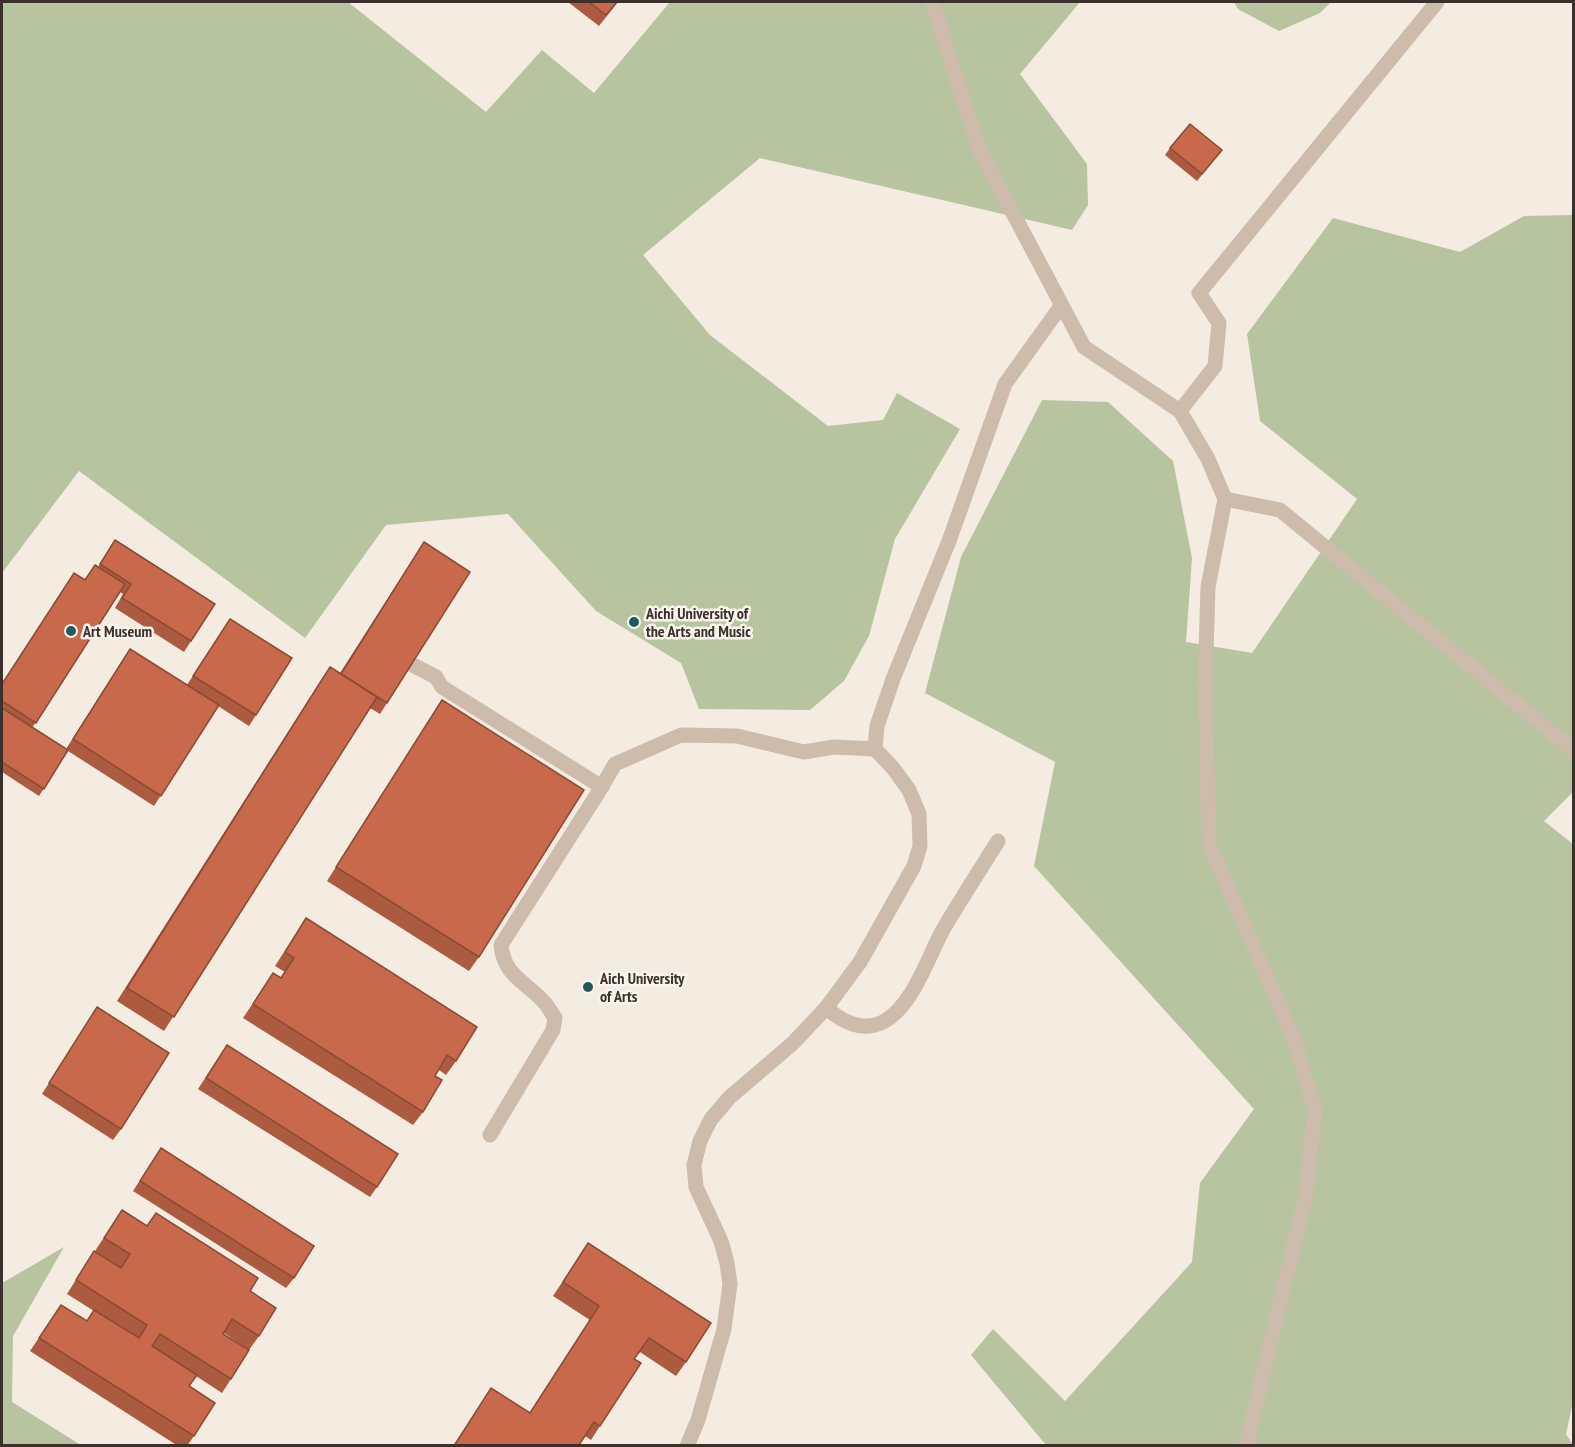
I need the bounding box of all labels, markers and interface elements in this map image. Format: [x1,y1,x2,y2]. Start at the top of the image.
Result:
place label: Aichi University of the Arts and Music [645,603,751,641]
marker: Aichi University of the Arts and Music [627,615,641,629]
place label: Art Museum [82,621,152,641]
marker: Art Museum [64,624,78,638]
place label: Aich University of Arts [599,968,685,1006]
marker: Aich University of Arts [581,980,595,994]

